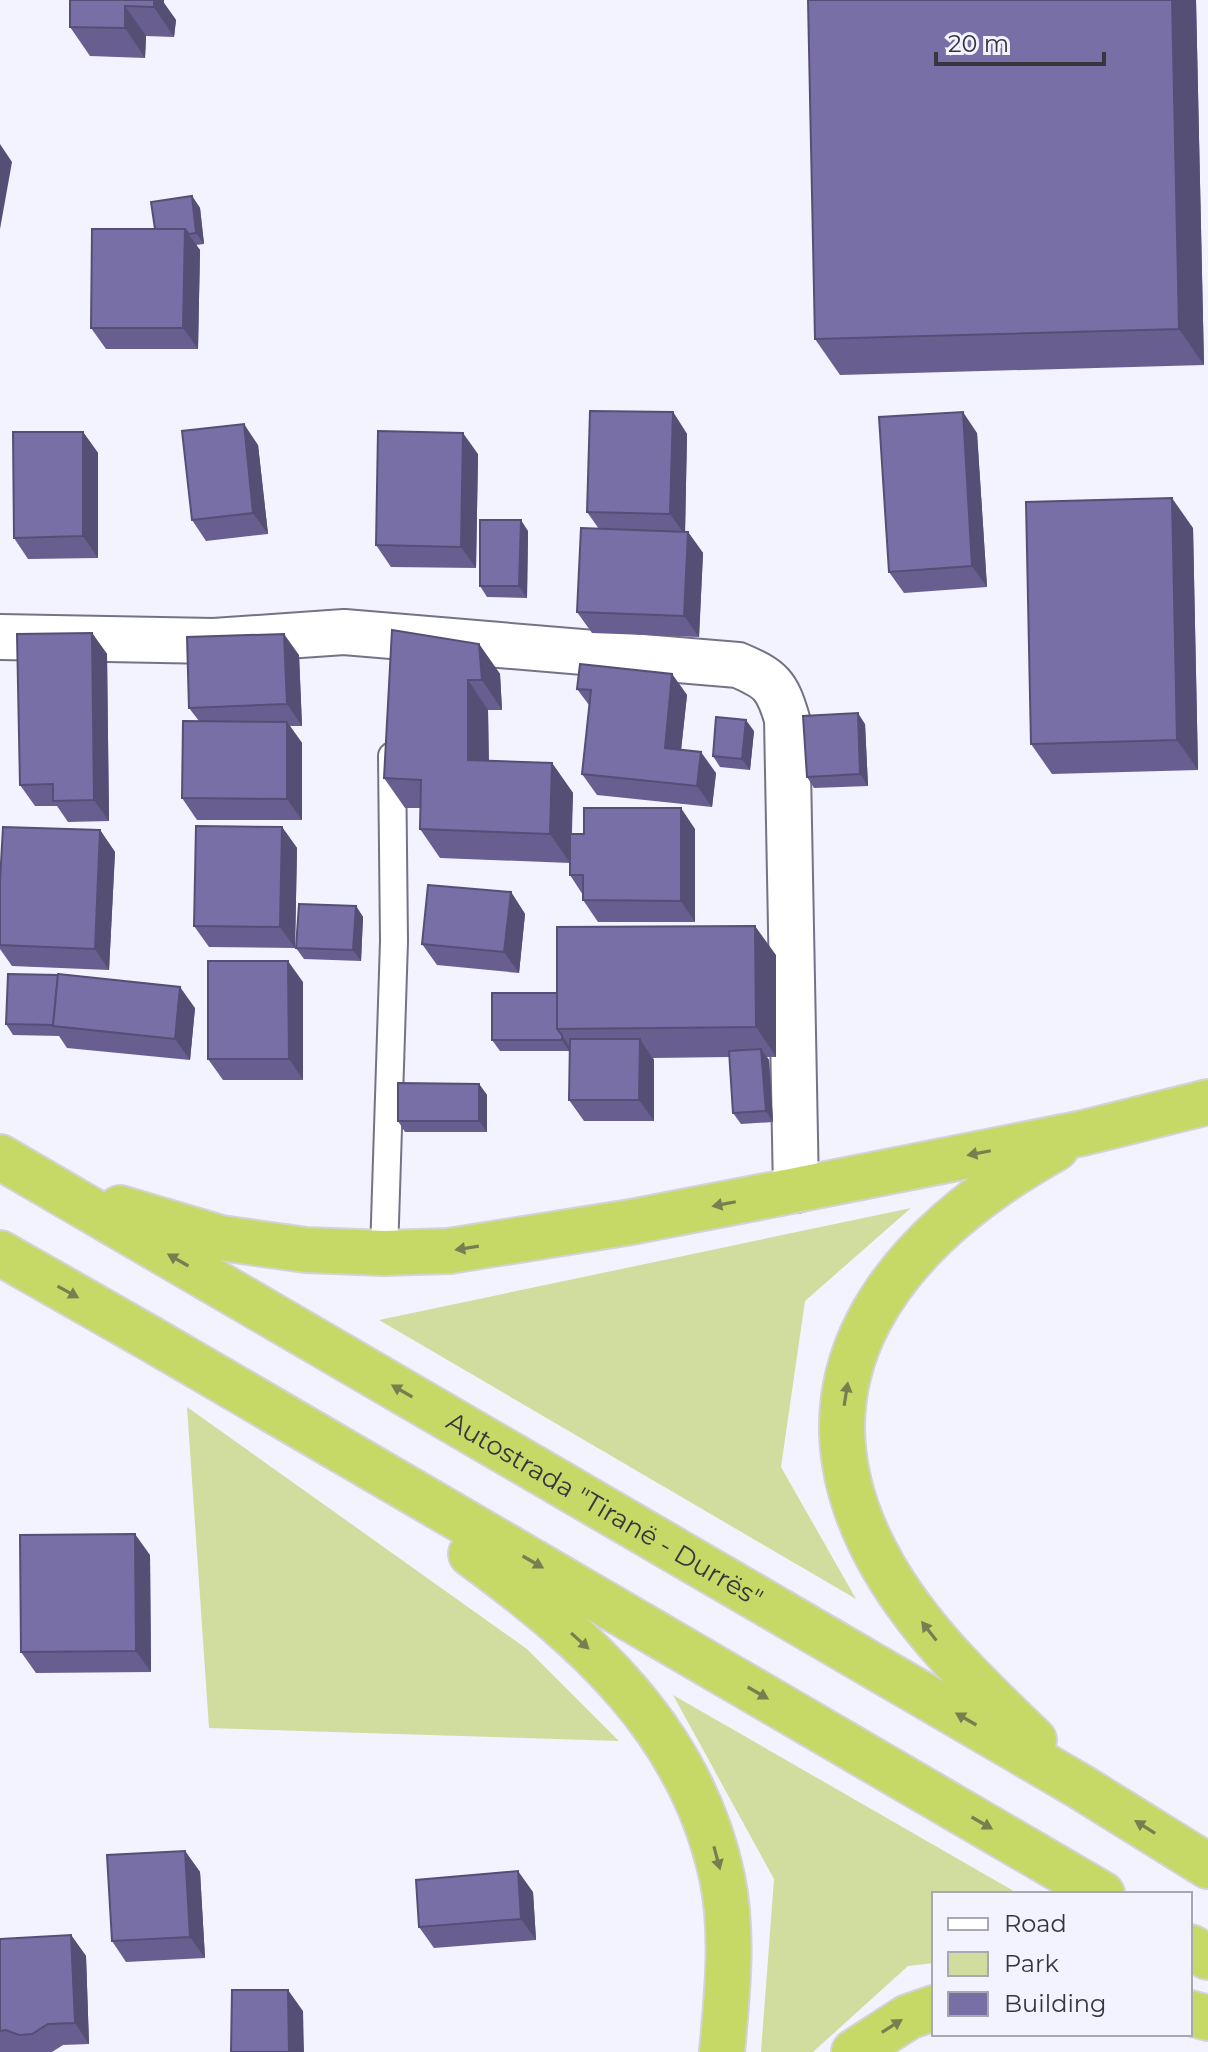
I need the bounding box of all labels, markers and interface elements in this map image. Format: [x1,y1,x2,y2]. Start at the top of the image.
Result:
scale bar [936,16,1104,66]
text: 20 m [948,29,1009,58]
one-way arrow [966,1147,991,1160]
one-way arrow [711,1199,736,1211]
one-way arrow [455,1242,480,1255]
one-way arrow [166,1253,189,1267]
one-way arrow [57,1285,79,1299]
one-way arrow [840,1381,853,1406]
one-way arrow [391,1384,413,1398]
street label: Autostrada "Tiranë - Durrës" [441,1405,769,1614]
one-way arrow [522,1555,544,1569]
one-way arrow [921,1621,938,1641]
one-way arrow [570,1632,590,1649]
one-way arrow [747,1685,769,1699]
one-way arrow [954,1712,977,1726]
one-way arrow [971,1816,993,1830]
one-way arrow [1134,1820,1156,1834]
one-way arrow [711,1846,724,1870]
legend [932,1892,1192,2036]
text: Road [1004,1909,1067,1938]
text: Park [1004,1949,1059,1978]
text: Building [1004,1989,1107,2018]
one-way arrow [881,2020,903,2034]

